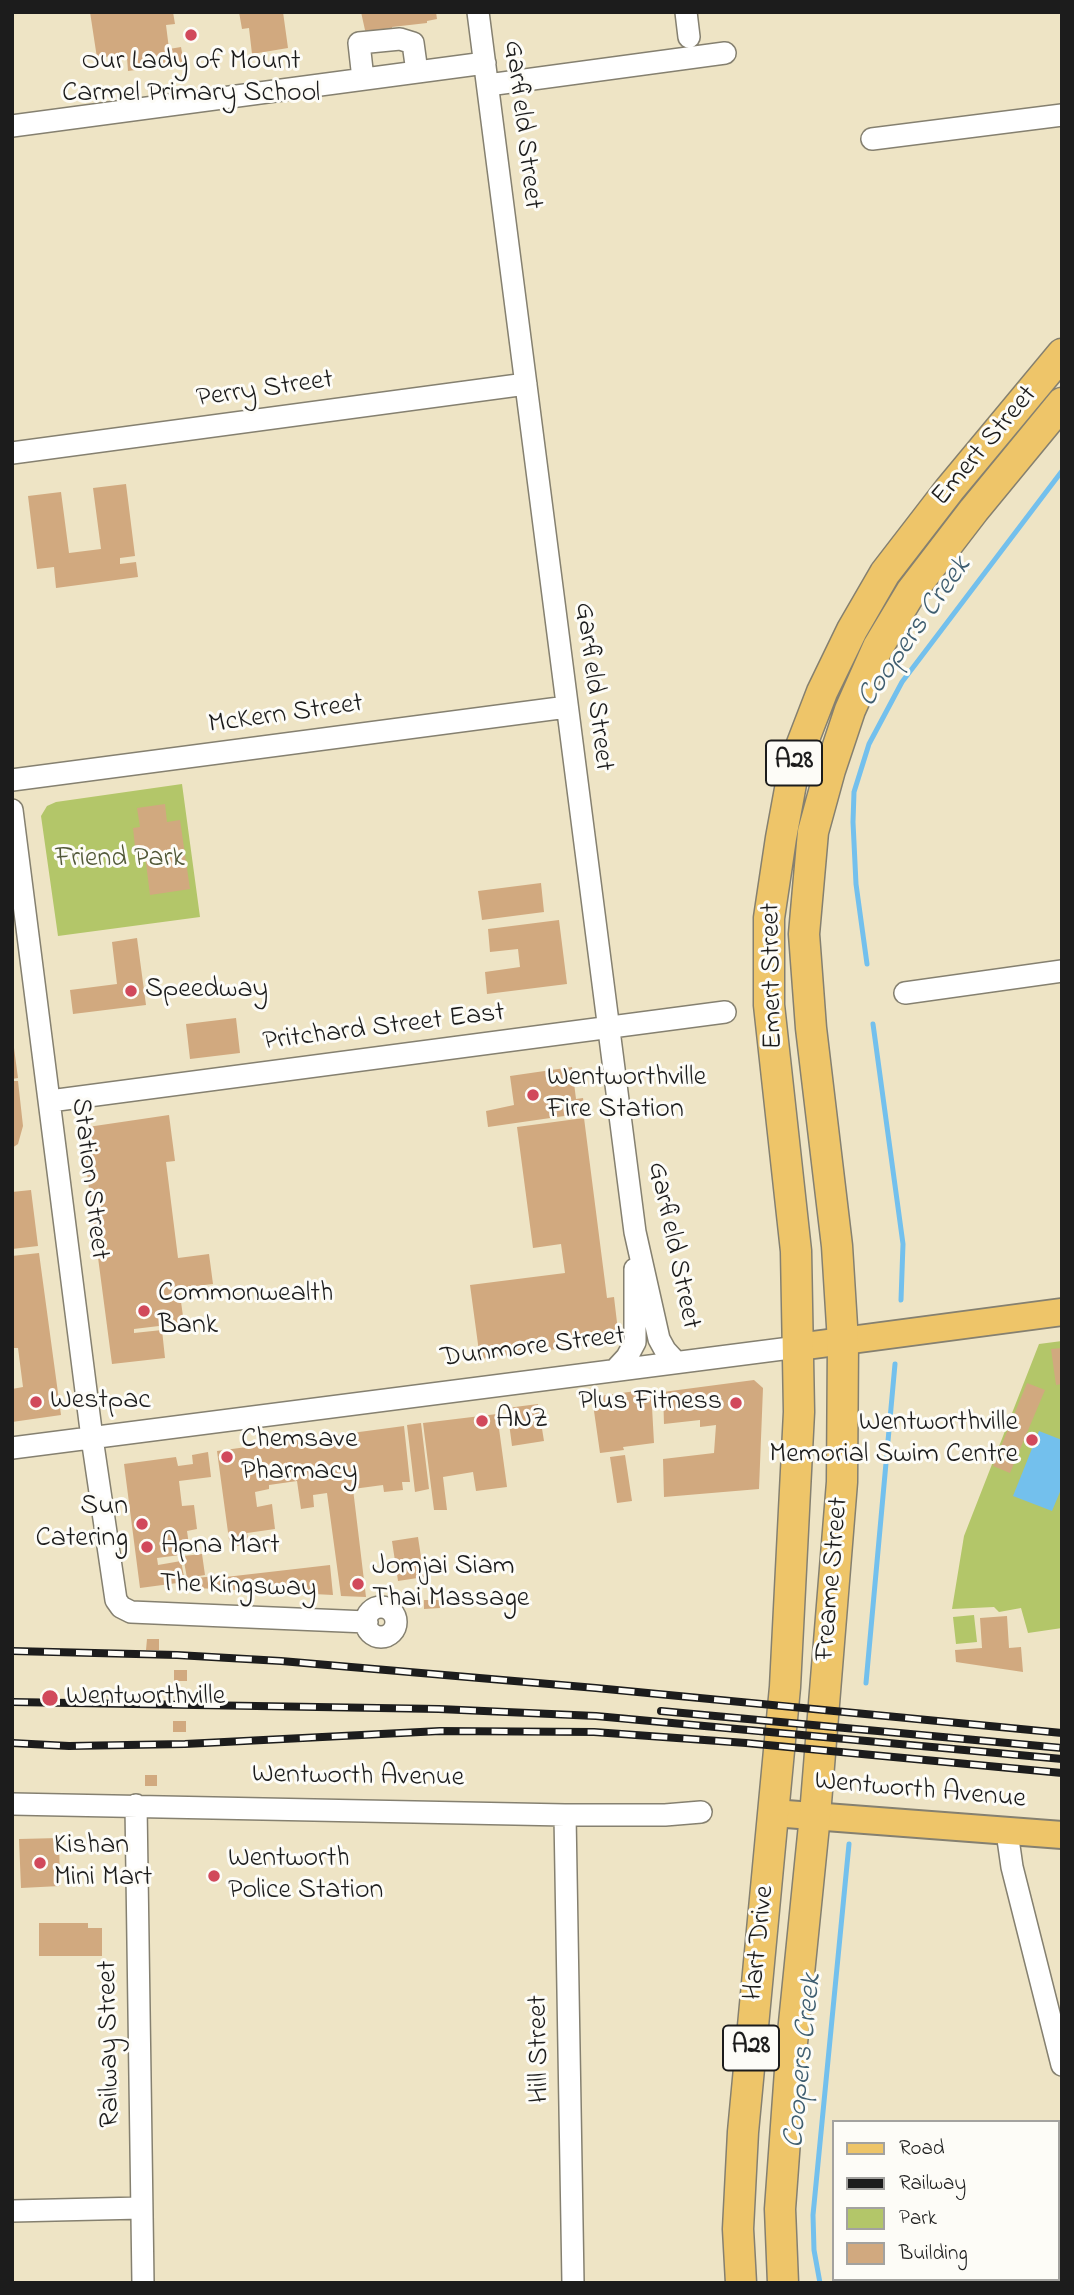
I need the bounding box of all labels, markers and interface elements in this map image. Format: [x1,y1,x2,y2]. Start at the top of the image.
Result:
marker: Our Lady of Mount Carmel Primary School [183,27,199,43]
street label: Garfield Street [494,39,548,211]
place label: Our Lady of Mount Carmel Primary School [62,46,320,112]
street label: Perry Street [195,365,335,417]
street label: Emert Street [926,380,1046,514]
water label: Coopers Creek [851,551,981,715]
street label: Garfield Street [565,601,619,773]
street label: McKern Street [207,689,365,743]
road number: A28 [766,740,822,786]
park label: Friend Park [55,843,185,877]
street label: Emert Street [756,902,792,1050]
place label: Speedway [145,974,268,1008]
marker: Speedway [123,983,139,999]
street label: Pritchard Street East [261,998,507,1060]
place label: Wentworthville Fire Station [547,1062,706,1128]
marker: Wentworthville Fire Station [525,1087,541,1103]
street label: Station Street [61,1096,115,1262]
street label: Garfield Street [638,1159,706,1333]
place label: Commonwealth Bank [158,1278,333,1344]
marker: Commonwealth Bank [136,1303,152,1319]
street label: Dunmore Street [439,1321,627,1377]
place label: Westpac [50,1385,151,1419]
place label: Plus Fitness [578,1386,722,1420]
marker: Westpac [28,1394,44,1410]
marker: Plus Fitness [728,1395,744,1411]
place label: ANZ [496,1404,548,1438]
place label: Wentworthville Memorial Swim Centre [769,1407,1018,1473]
marker: ANZ [474,1413,490,1429]
place label: Chemsave Pharmacy [241,1424,358,1490]
marker: Wentworthville Memorial Swim Centre [1024,1432,1040,1448]
marker: Chemsave Pharmacy [219,1449,235,1465]
place label: Sun Catering [35,1491,128,1557]
street label: Freame Street [810,1496,858,1662]
marker: Sun Catering [134,1516,150,1532]
place label: Apna Mart [161,1530,280,1564]
marker: Apna Mart [139,1539,155,1555]
place label: Jomjai Siam Thai Massage [372,1551,529,1617]
street label: The Kingsway [159,1568,317,1608]
marker: Jomjai Siam Thai Massage [350,1576,366,1592]
place label: Wentworthville [66,1681,225,1715]
marker: Wentworthville [40,1688,60,1708]
street label: Wentworth Avenue [252,1759,464,1797]
street label: Wentworth Avenue [813,1766,1027,1818]
place label: Kishan Mini Mart [54,1830,152,1896]
place label: Wentworth Police Station [228,1843,383,1909]
marker: Kishan Mini Mart [32,1855,48,1871]
marker: Wentworth Police Station [206,1868,222,1884]
street label: Hart Drive [738,1884,784,2002]
street label: Railway Street [93,1960,129,2128]
water label: Coopers Creek [778,1972,832,2150]
street label: Hill Street [523,1995,559,2103]
road number: A28 [723,2025,779,2070]
legend [832,2120,1060,2281]
text: Road [899,2134,945,2164]
text: Railway [899,2169,966,2199]
text: Park [899,2204,937,2234]
text: Building [899,2239,968,2269]

